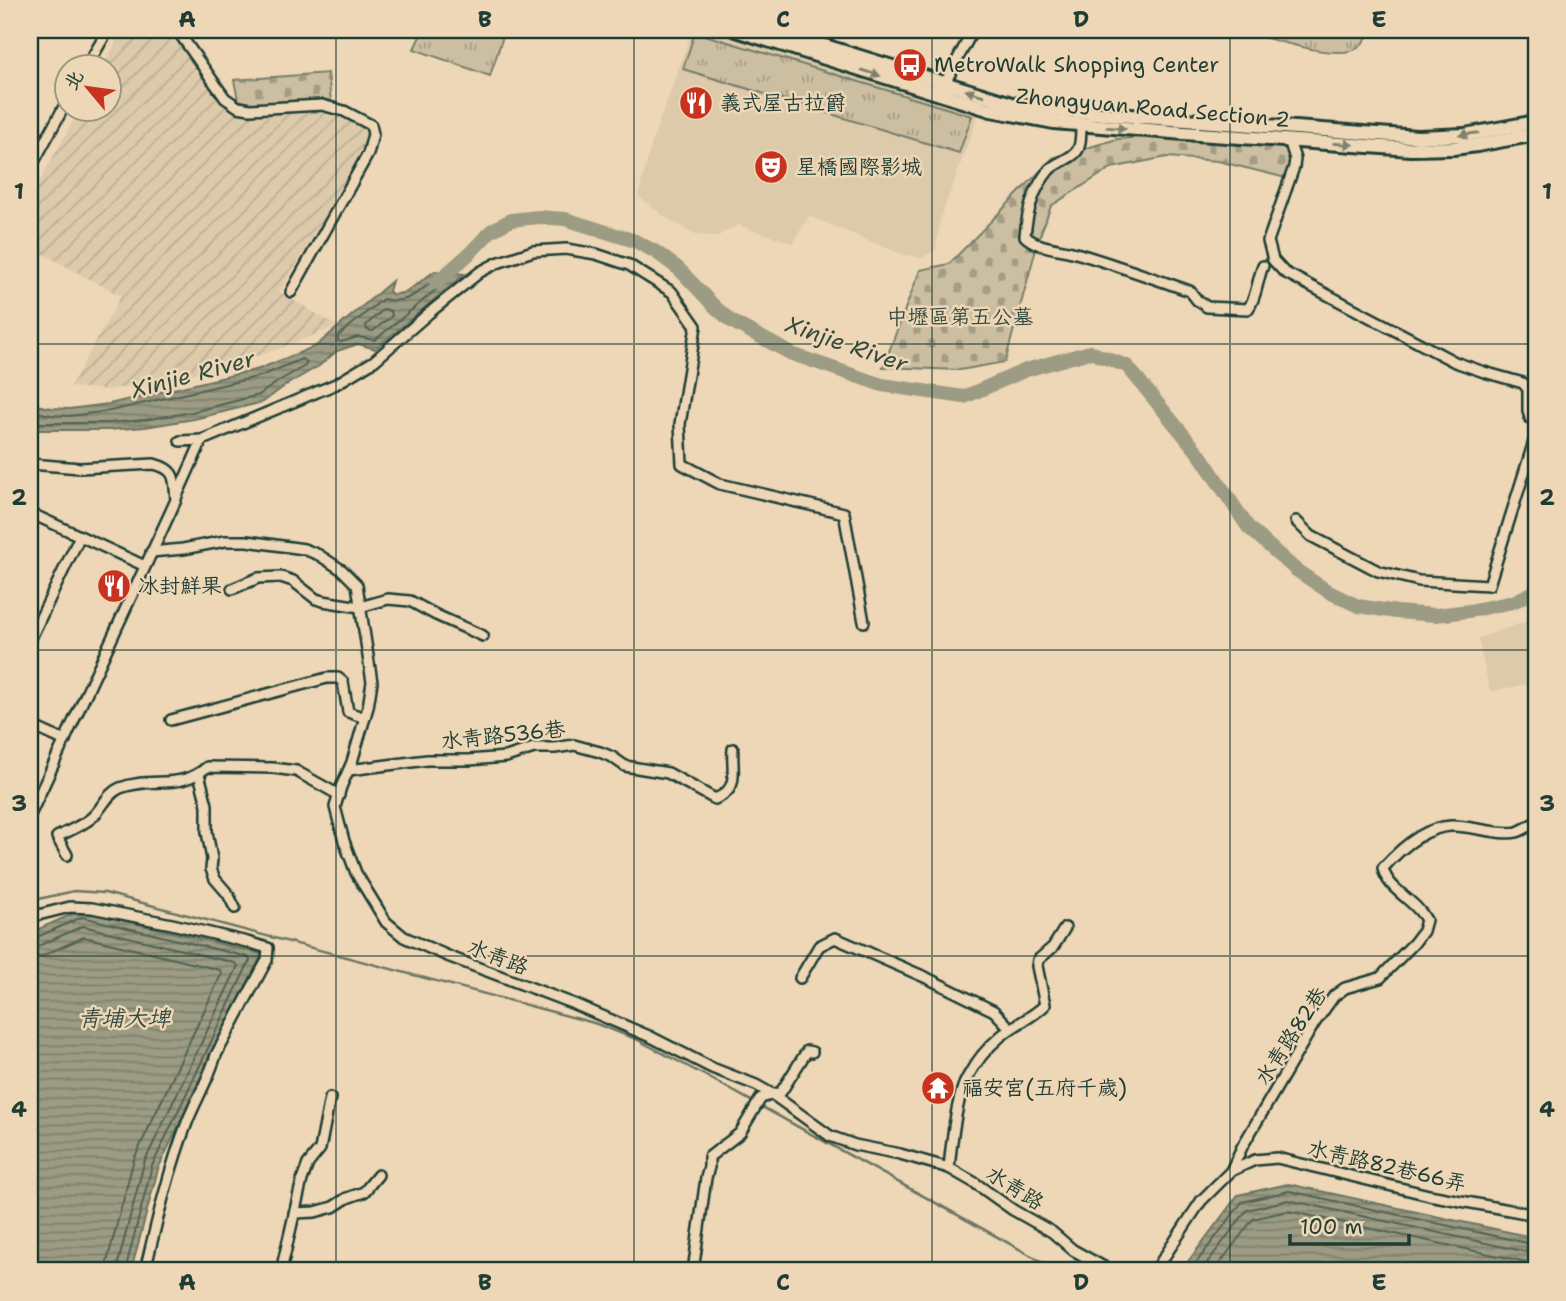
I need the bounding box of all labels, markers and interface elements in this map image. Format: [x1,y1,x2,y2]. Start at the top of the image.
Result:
text: A [178,4,196,34]
text: B [478,4,492,34]
text: C [776,4,790,34]
text: D [1073,4,1089,34]
text: E [1371,4,1387,34]
bus stop icon: MetroWalk Shopping Center [891,46,929,84]
place label: MetroWalk Shopping Center [934,51,1219,79]
north arrow [52,52,122,122]
text: 北 [58,66,89,94]
one-way arrow [861,68,882,78]
street label: Zhongyuan Road Section 2 [1015,82,1291,134]
restaurant icon: 義式屋古拉爵 [677,84,715,122]
one-way arrow [965,87,986,97]
place label: 義式屋古拉爵 [720,89,846,117]
one-way arrow [1105,123,1127,134]
one-way arrow [1458,129,1480,140]
one-way arrow [1332,139,1354,150]
theatre icon: 星橋國際影城 [752,148,790,186]
place label: 星橋國際影城 [796,153,922,181]
text: 1 [14,176,24,206]
text: 1 [1542,176,1552,206]
park label: 中壢區第五公墓 [887,303,1034,331]
water label: Xinjie River [781,309,913,379]
water label: Xinjie River [127,343,259,405]
text: 2 [11,482,27,512]
text: 2 [1539,482,1555,512]
restaurant icon: 冰封鮮果 [95,567,133,605]
place label: 冰封鮮果 [138,572,222,600]
street label: 水青路536巷 [439,715,567,755]
text: 3 [11,788,27,818]
text: 3 [1539,788,1555,818]
street label: 水青路 [464,933,532,981]
street label: 水青路82巷 [1249,981,1333,1091]
water label: 青埔大埤 [78,1003,172,1033]
temple icon: 福安宮(五府千歲) [919,1069,957,1107]
place label: 福安宮(五府千歲) [962,1074,1127,1102]
text: 4 [11,1094,27,1124]
text: 4 [1539,1094,1555,1124]
street label: 水青路82巷66弄 [1305,1134,1469,1198]
street label: 水青路 [981,1159,1049,1217]
scale bar [1290,1203,1408,1247]
text: 100 m [1300,1213,1363,1241]
text: A [178,1267,196,1297]
text: B [478,1267,492,1297]
text: C [776,1267,790,1297]
text: D [1073,1267,1089,1297]
text: E [1371,1267,1387,1297]

